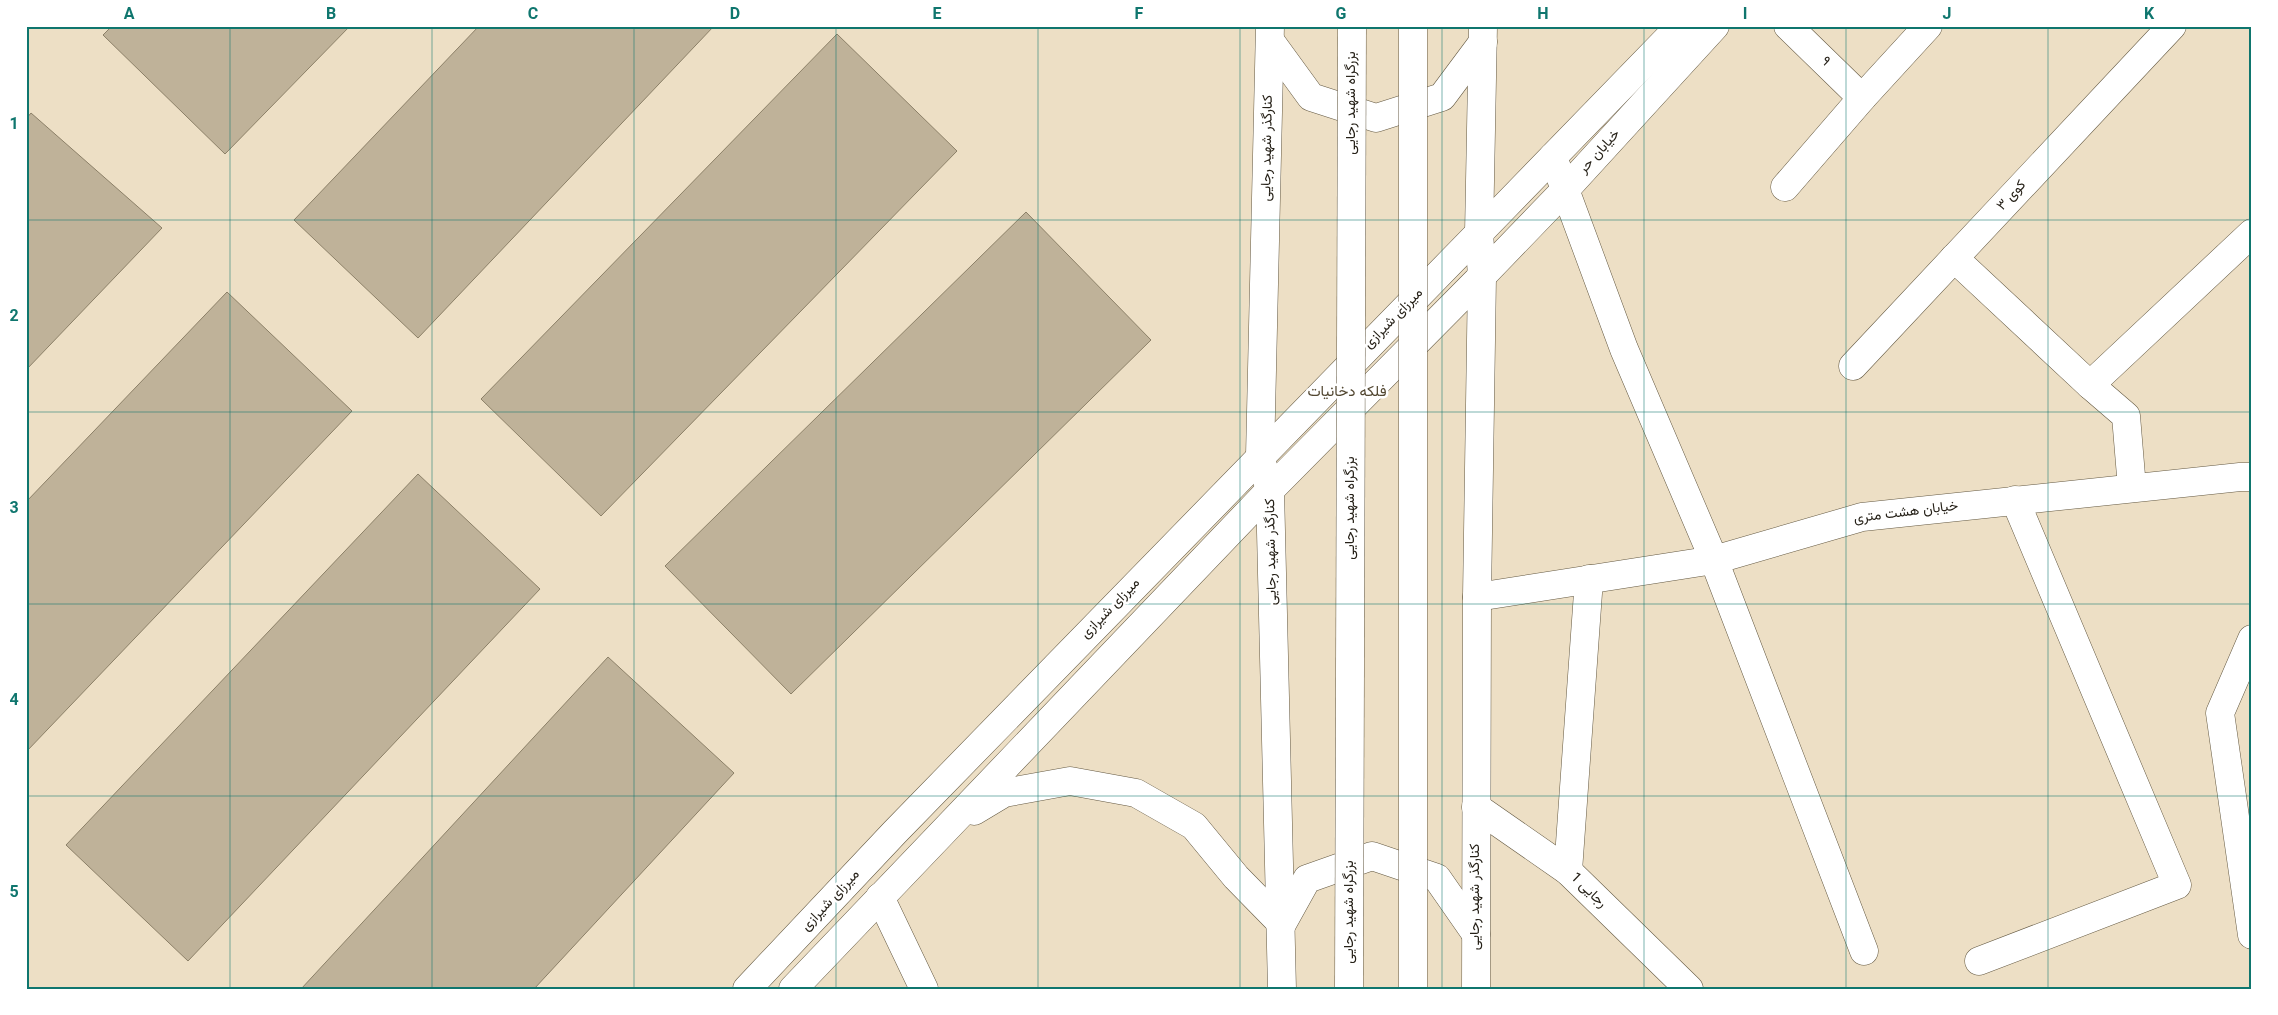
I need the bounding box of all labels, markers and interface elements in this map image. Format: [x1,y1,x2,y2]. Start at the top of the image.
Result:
text: A [124,3,135,28]
text: B [326,3,336,28]
text: C [528,3,538,28]
text: D [730,3,740,28]
text: E [933,3,942,28]
text: F [1135,3,1144,28]
text: G [1336,3,1347,28]
text: H [1537,3,1549,28]
text: I [1743,3,1747,28]
text: J [1943,3,1951,28]
text: K [2144,3,2155,28]
street label: بزرگراه شهید رجایی [1341,51,1363,155]
street label: ۹ [1815,52,1835,72]
street label: کنارگذر شهید رجایی [1256,94,1280,202]
text: 1 [9,113,19,138]
street label: خیابان حر [1573,125,1626,180]
street label: کوی ۳ [1992,176,2032,216]
street label: میرزای شیرازی [1359,283,1429,355]
text: 2 [9,305,19,330]
district label: فلکه دخانیات [1307,381,1387,404]
street label: بزرگراه شهید رجایی [1340,456,1362,560]
street label: خیابان هشت متری [1852,496,1960,530]
text: 3 [9,497,19,522]
street label: کنارگذر شهید رجایی [1260,498,1284,606]
street label: میرزای شیرازی [1076,573,1146,645]
text: 4 [9,689,19,714]
street label: کنارگذر شهید رجایی [1465,844,1487,950]
street label: بزرگراه شهید رجایی [1339,860,1361,964]
street label: میرزای شیرازی [796,865,866,937]
street label: رجایی 1 [1565,868,1612,914]
text: 5 [9,881,19,906]

